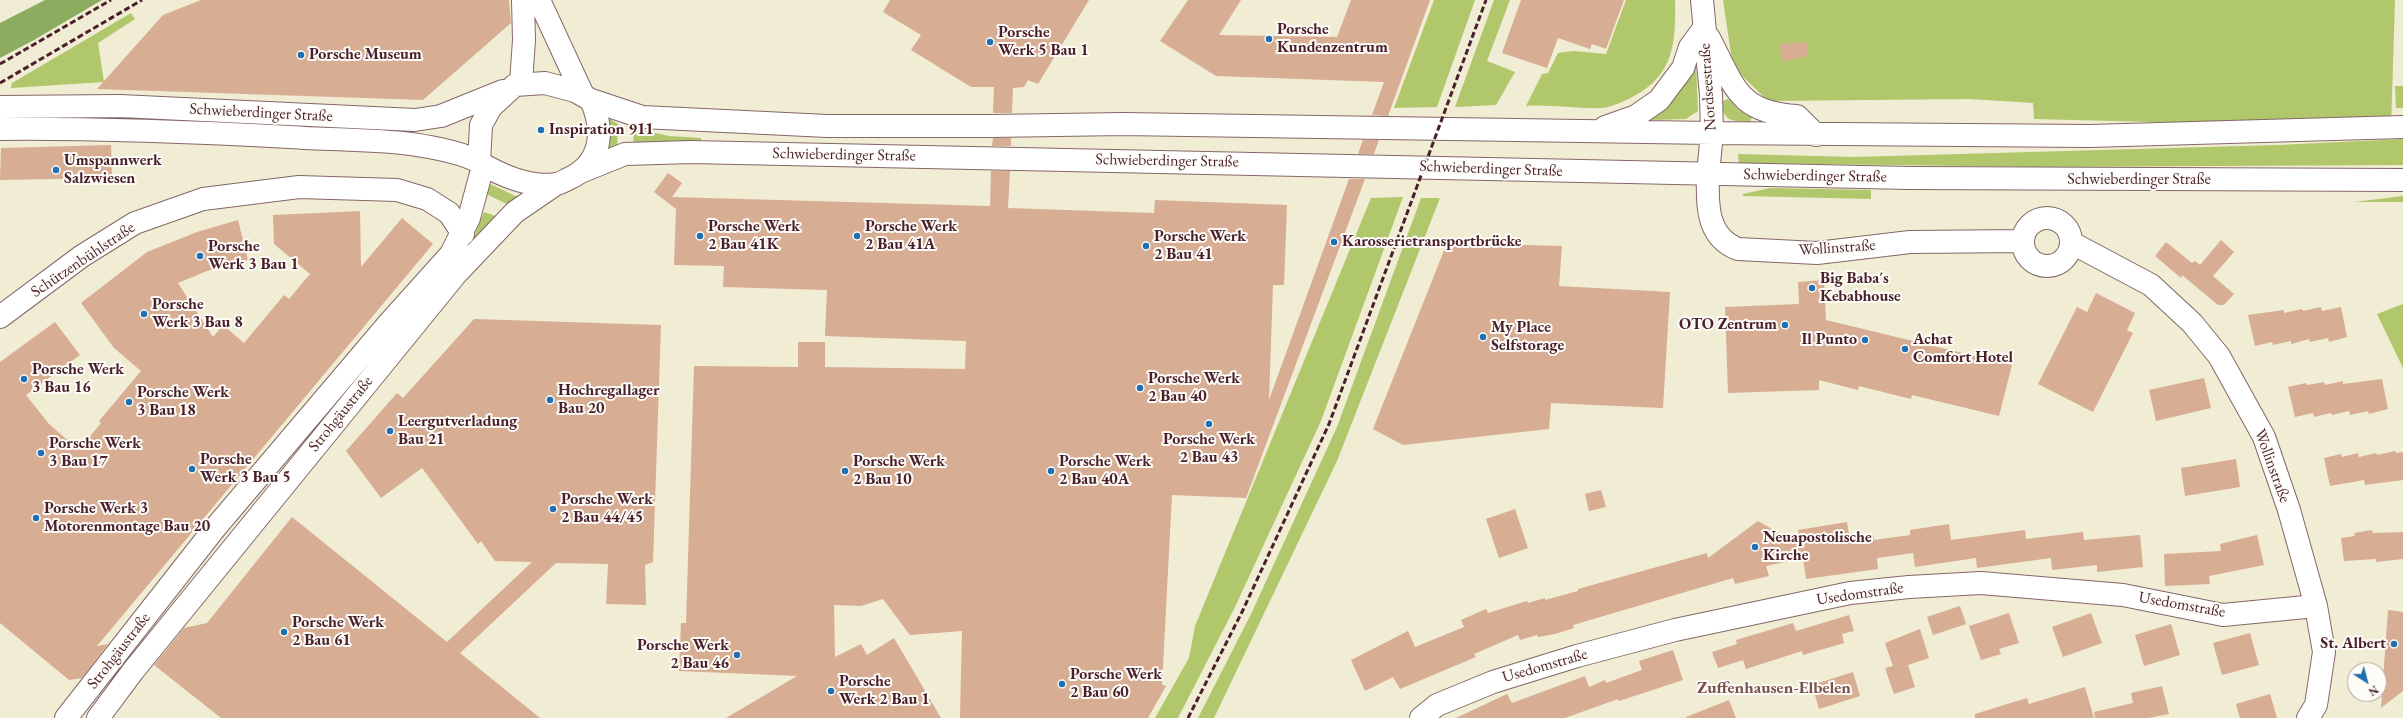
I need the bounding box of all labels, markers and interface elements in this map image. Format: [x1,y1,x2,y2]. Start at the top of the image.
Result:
place label: Porsche Kundenzentrum [1277,20,1388,58]
place label: Porsche Werk 5 Bau 1 [998,23,1089,61]
marker: Porsche Kundenzentrum [1264,34,1274,44]
marker: Porsche Werk 5 Bau 1 [985,37,995,47]
street label: Nordseestraße [1695,43,1721,131]
place label: Porsche Museum [309,45,422,65]
marker: Porsche Museum [296,50,306,60]
street label: Schwieberdinger Straße [189,100,333,126]
place label: Inspiration 911 [549,120,654,140]
marker: Inspiration 911 [536,125,546,135]
street label: Schwieberdinger Straße [772,144,916,166]
street label: Schwieberdinger Straße [1095,150,1239,172]
place label: Umspannwerk Salzwiesen [64,151,162,189]
street label: Schwieberdinger Straße [1419,157,1563,181]
marker: Umspannwerk Salzwiesen [51,165,61,175]
street label: Schwieberdinger Straße [1743,165,1887,187]
street label: Schwieberdinger Straße [2067,170,2211,190]
place label: Porsche Werk 2 Bau 41K [708,217,800,255]
place label: Porsche Werk 2 Bau 41A [865,217,957,255]
street label: Schützenbühlstraße [27,218,139,302]
place label: Porsche Werk 2 Bau 41 [1154,227,1246,265]
marker: Porsche Werk 2 Bau 41K [695,231,705,241]
marker: Porsche Werk 2 Bau 41A [852,231,862,241]
place label: Karosserietransportbrücke [1342,232,1521,252]
street label: Wollinstraße [1798,236,1876,260]
place label: Porsche Werk 3 Bau 1 [208,237,299,275]
marker: Karosserietransportbrücke [1329,237,1339,247]
marker: Porsche Werk 2 Bau 41 [1141,241,1151,251]
marker: Porsche Werk 3 Bau 1 [195,251,205,261]
place label: Big Baba´s Kebabhouse [1820,269,1901,307]
marker: Big Baba´s Kebabhouse [1807,283,1817,293]
place label: Porsche Werk 3 Bau 8 [152,295,243,333]
marker: Porsche Werk 3 Bau 8 [139,309,149,319]
place label: OTO Zentrum [1679,315,1777,335]
place label: My Place Selfstorage [1491,318,1564,356]
marker: OTO Zentrum [1780,320,1790,330]
place label: Il Punto [1801,330,1857,350]
place label: Achat Comfort Hotel [1913,330,2013,368]
marker: My Place Selfstorage [1478,332,1488,342]
marker: Il Punto [1860,335,1870,345]
marker: Achat Comfort Hotel [1900,344,1910,354]
place label: Porsche Werk 3 Bau 16 [32,360,124,398]
place label: Porsche Werk 2 Bau 40 [1148,369,1240,407]
street label: Strohgäustraße [305,372,377,456]
marker: Porsche Werk 3 Bau 16 [19,374,29,384]
place label: Hochregallager Bau 20 [558,381,660,419]
place label: Porsche Werk 3 Bau 18 [137,383,229,421]
marker: Porsche Werk 2 Bau 40 [1135,383,1145,393]
marker: Hochregallager Bau 20 [545,395,555,405]
marker: Porsche Werk 3 Bau 18 [124,397,134,407]
place label: Leergutverladung Bau 21 [398,412,517,450]
marker: Porsche Werk 2 Bau 43 [1204,419,1214,429]
marker: Leergutverladung Bau 21 [385,426,395,436]
street label: Wollinstraße [2250,427,2294,505]
place label: Porsche Werk 2 Bau 43 [1163,430,1255,468]
place label: Porsche Werk 3 Bau 17 [49,434,141,472]
marker: Porsche Werk 3 Bau 17 [36,448,46,458]
place label: Porsche Werk 3 Bau 5 [200,450,291,488]
place label: Porsche Werk 2 Bau 10 [853,452,945,490]
place label: Porsche Werk 2 Bau 40A [1059,452,1151,490]
marker: Porsche Werk 3 Bau 5 [187,464,197,474]
marker: Porsche Werk 2 Bau 10 [840,466,850,476]
marker: Porsche Werk 2 Bau 40A [1046,466,1056,476]
place label: Porsche Werk 2 Bau 44/45 [561,490,653,528]
place label: Porsche Werk 3 Motorenmontage Bau 20 [44,499,210,537]
marker: Porsche Werk 2 Bau 44/45 [548,504,558,514]
marker: Porsche Werk 3 Motorenmontage Bau 20 [31,513,41,523]
place label: Neuapostolische Kirche [1763,528,1872,566]
marker: Neuapostolische Kirche [1750,542,1760,552]
street label: Usedomstraße [1815,578,1905,610]
street label: Usedomstraße [2137,588,2227,622]
street label: Strohgäustraße [83,609,155,693]
place label: Porsche Werk 2 Bau 61 [292,613,384,651]
marker: Porsche Werk 2 Bau 61 [279,627,289,637]
place label: St. Albert [2320,634,2386,654]
place label: Porsche Werk 2 Bau 46 [637,636,729,674]
marker: St. Albert [2389,639,2399,649]
street label: Usedomstraße [1500,645,1590,687]
marker: Porsche Werk 2 Bau 46 [732,650,742,660]
north arrow [2347,662,2387,702]
place label: Porsche Werk 2 Bau 60 [1070,665,1162,703]
place label: Porsche Werk 2 Bau 1 [839,672,930,710]
district label: Zuffenhausen-Elbelen [1697,678,1851,698]
marker: Porsche Werk 2 Bau 60 [1057,679,1067,689]
text: N [2366,683,2381,699]
marker: Porsche Werk 2 Bau 1 [826,686,836,696]

